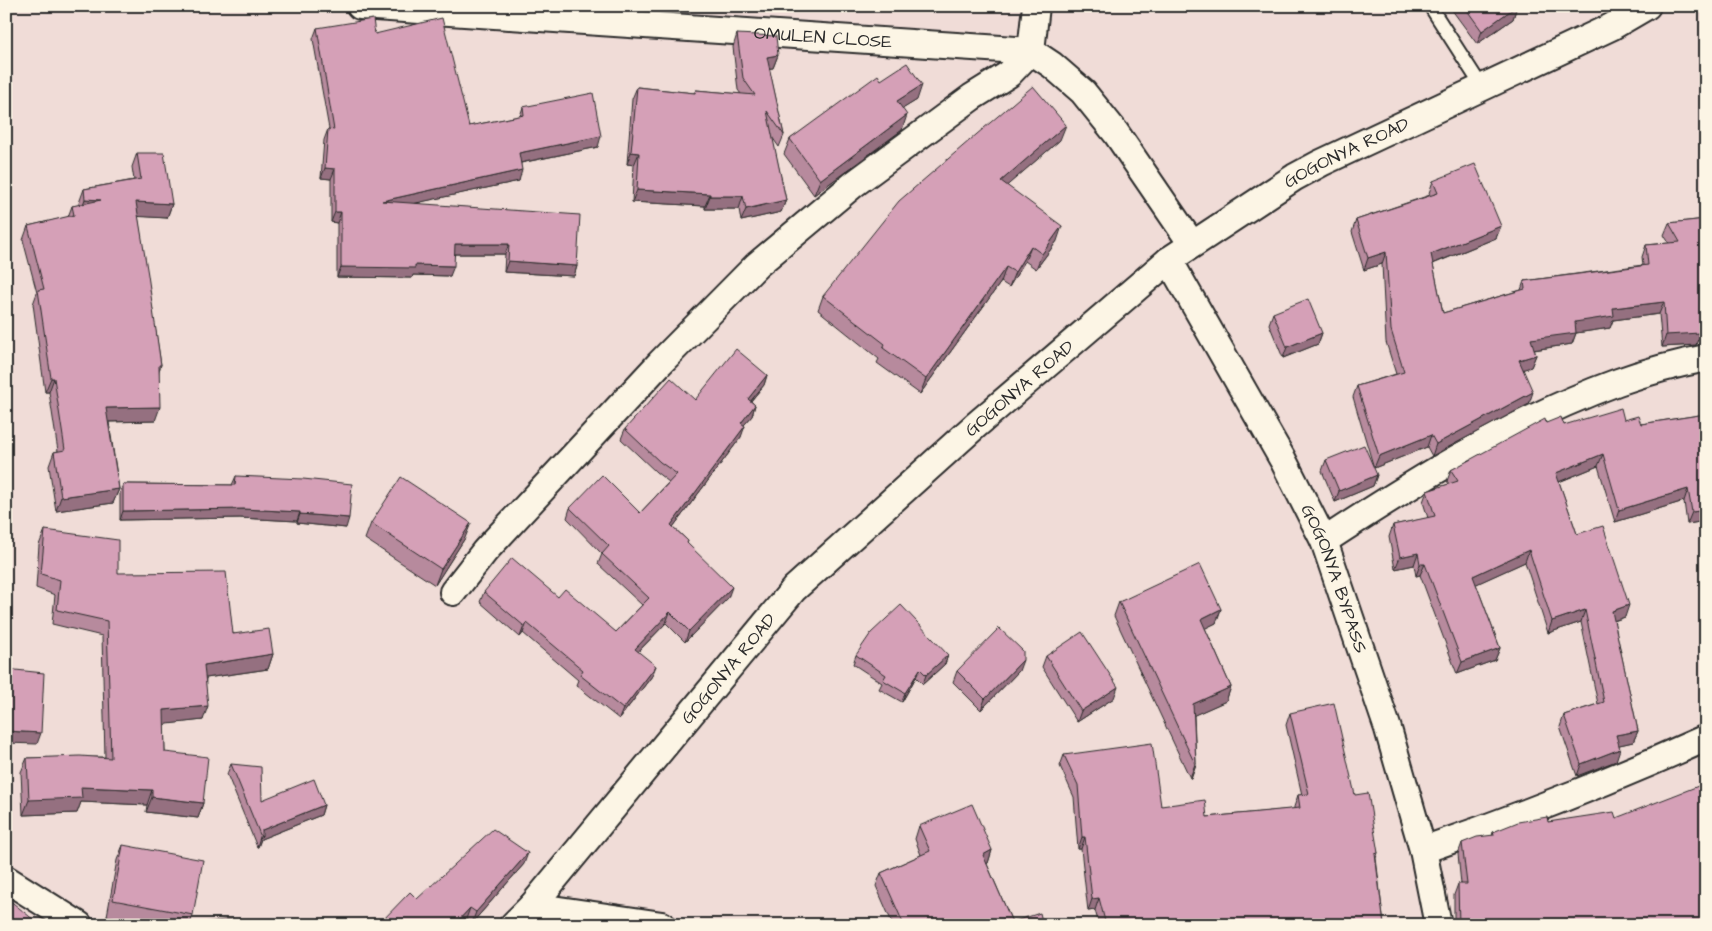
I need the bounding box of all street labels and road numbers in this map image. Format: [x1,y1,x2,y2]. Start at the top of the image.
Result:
street label: OMULEN CLOSE [753,20,893,54]
street label: GOGONYA ROAD [1279,111,1414,194]
street label: GOGONYA ROAD [959,334,1080,442]
street label: GOGONYA BYPASS [1295,500,1374,656]
street label: GOGONYA ROAD [675,608,782,729]

